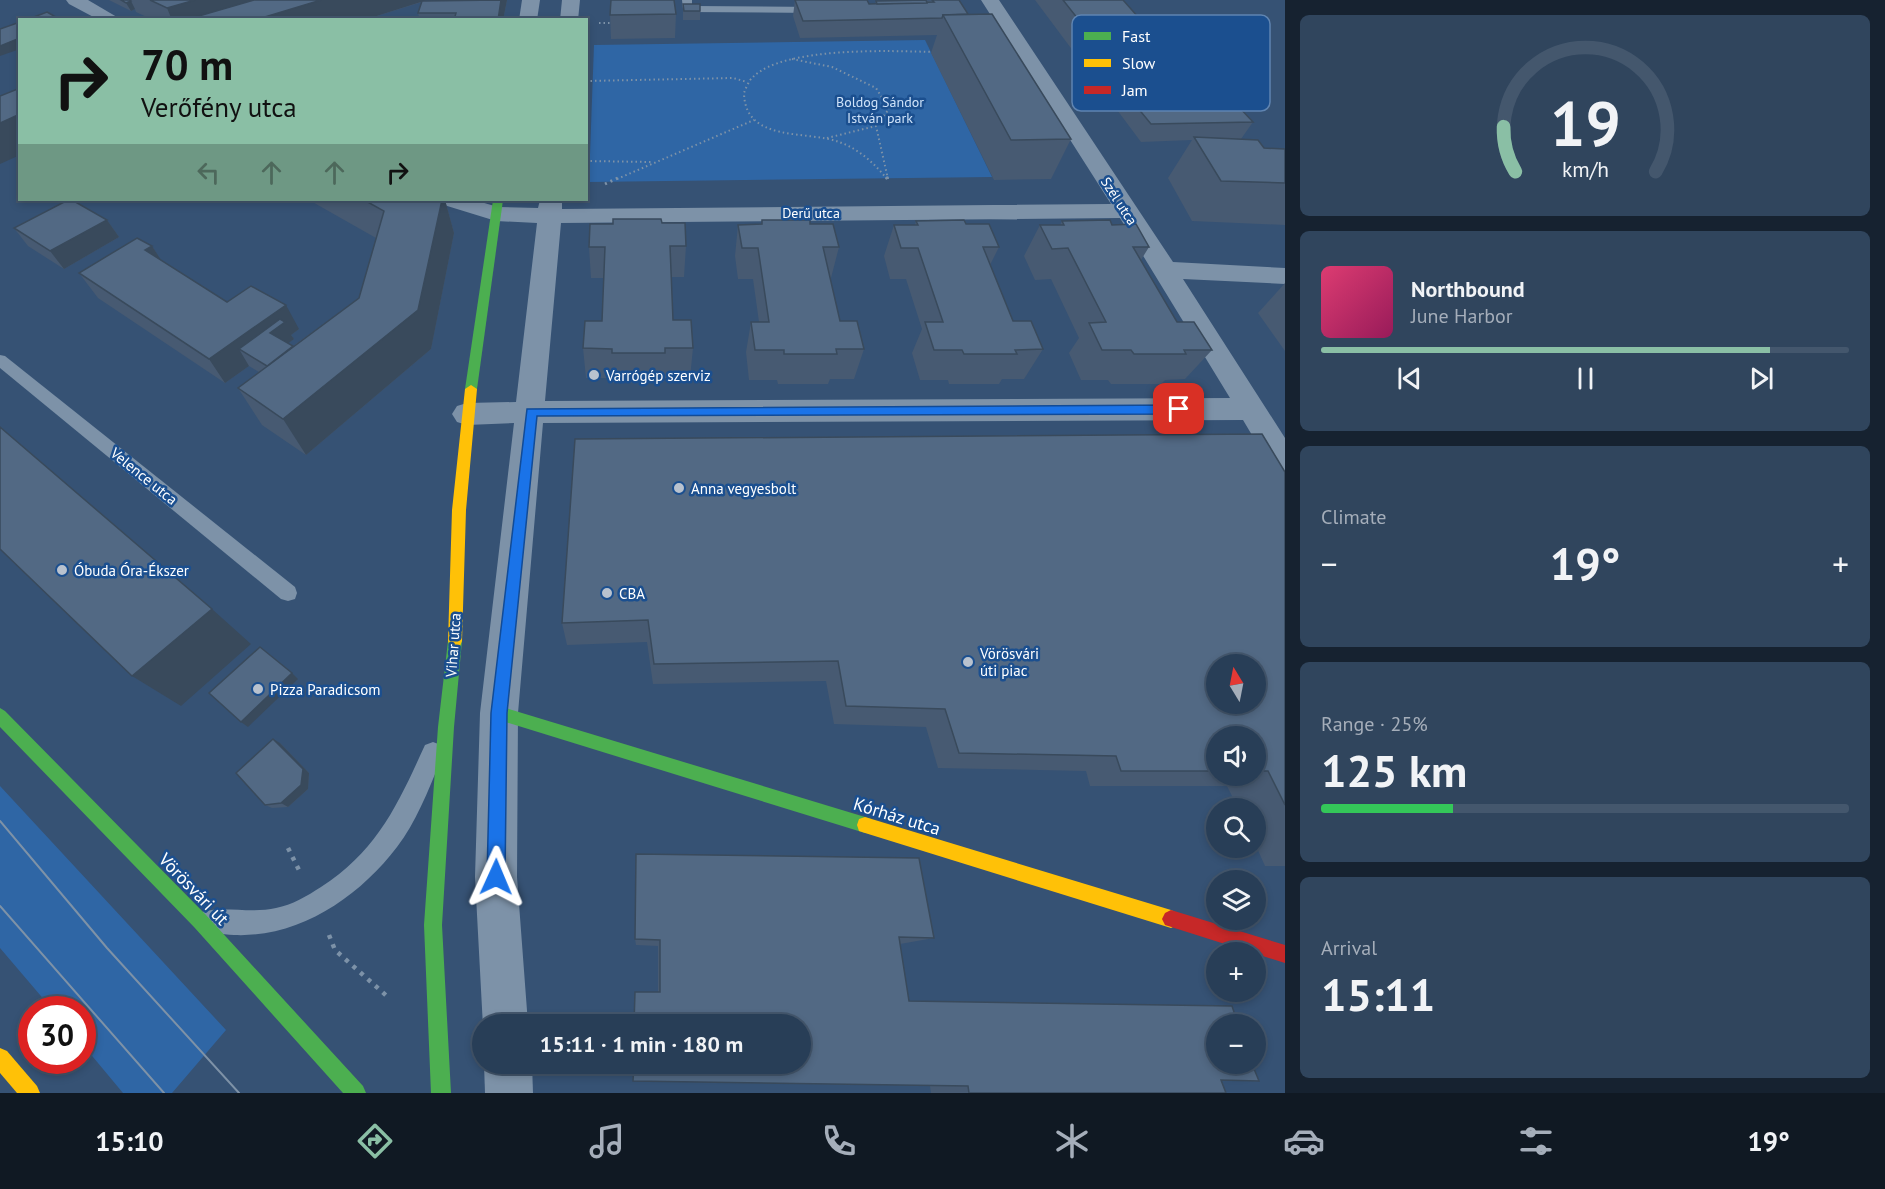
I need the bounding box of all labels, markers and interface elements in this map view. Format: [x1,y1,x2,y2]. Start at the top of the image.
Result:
legend [1072,15,1270,111]
text: Fast [1122,26,1151,46]
text: 70 m [141,37,233,92]
icon: right [42,42,120,120]
text: Slow [1122,53,1156,73]
text: Jam [1121,80,1148,100]
text: 19 [1550,82,1620,163]
text: Verőfény utca [141,90,297,124]
park label: Boldog Sándor István park [836,93,924,127]
icon: left [192,156,225,189]
icon: ahead [255,156,288,189]
icon: ahead [318,156,351,189]
icon: right [381,156,414,189]
text: km/h [1561,156,1608,184]
street label: Szél utca [1097,174,1141,229]
street label: Derű utca [782,204,840,222]
text: Northbound [1411,275,1525,303]
text: June Harbor [1411,303,1513,329]
icon: previous [1393,362,1426,395]
icon: pause [1569,362,1602,395]
icon: next [1745,362,1778,395]
place label: Varrógép szerviz [605,366,711,385]
marker: Varrógép szerviz [587,368,601,382]
pin [1153,383,1204,434]
icon: arrive [1162,392,1195,425]
street label: Velence utca [106,443,181,509]
place label: Anna vegyesbolt [691,479,796,498]
marker: Anna vegyesbolt [672,481,686,495]
text: Climate [1321,504,1387,530]
text: 19° [1550,534,1620,592]
text: − [1321,542,1338,585]
text: + [1832,542,1849,585]
place label: Óbuda Óra-Ékszer [74,561,189,580]
marker: Óbuda Óra-Ékszer [55,563,69,577]
place label: CBA [619,584,645,603]
marker: CBA [600,586,614,600]
street label: Vihar utca [441,612,465,679]
place label: Vörösvári úti piac [979,644,1039,680]
north arrow [1206,654,1266,714]
map controls [1206,654,1266,1074]
marker: Vörösvári úti piac [961,655,975,669]
place label: Pizza Paradicsom [270,680,381,699]
marker: Pizza Paradicsom [251,682,265,696]
text: Range · 25% [1321,711,1428,737]
button: sound [1206,726,1266,786]
text: 125 km [1321,741,1467,799]
street label: Kórház utca [851,792,943,840]
button: search [1206,798,1266,858]
position arrow [464,845,528,909]
street label: Vörösvári út [153,847,234,930]
button: layers [1206,870,1266,930]
text: Arrival [1321,935,1377,961]
button: + [1206,942,1266,1002]
text: 15:11 [1321,965,1435,1023]
speed limit sign: 30 [18,996,96,1074]
button: − [1206,1014,1266,1074]
text: 15:11 · 1 min · 180 m [540,1030,743,1058]
icon: directions [354,1120,396,1162]
icon: music [586,1120,628,1162]
icon: phone [818,1120,860,1162]
icon: climate [1051,1120,1093,1162]
icon: car [1283,1120,1325,1162]
icon: filters [1515,1120,1557,1162]
text: 15:10 [95,1124,164,1158]
text: 19° [1747,1124,1790,1158]

